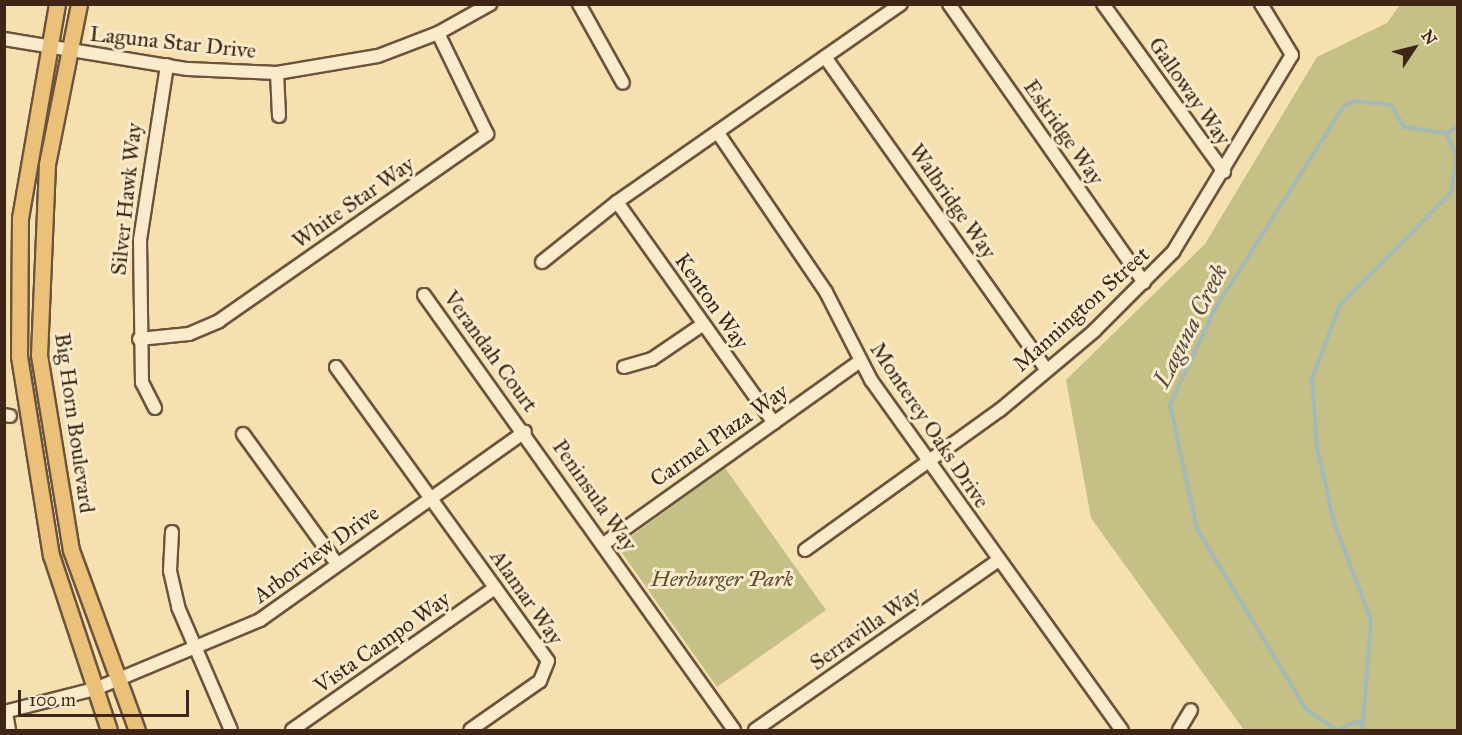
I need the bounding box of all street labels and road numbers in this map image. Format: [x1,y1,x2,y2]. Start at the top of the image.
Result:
street label: Laguna Star Drive [88,20,258,64]
street label: Galloway Way [1143,32,1237,150]
street label: Eskridge Way [1018,74,1110,190]
street label: Silver Hawk Way [105,121,147,277]
street label: Walbridge Way [904,138,1002,264]
street label: White Star Way [287,150,419,254]
street label: Mannington Street [1007,241,1155,377]
street label: Kenton Way [669,248,755,354]
street label: Verandah Court [438,285,544,417]
street label: Big Horn Boulevard [49,331,101,515]
street label: Monterey Oaks Drive [865,337,995,513]
street label: Carmel Plaza Way [645,378,793,492]
street label: Peninsula Way [547,434,643,556]
street label: Arborview Drive [248,499,384,609]
street label: Alamar Way [485,544,569,650]
street label: Serravilla Way [805,580,925,676]
street label: Vista Campo Way [309,585,455,699]

